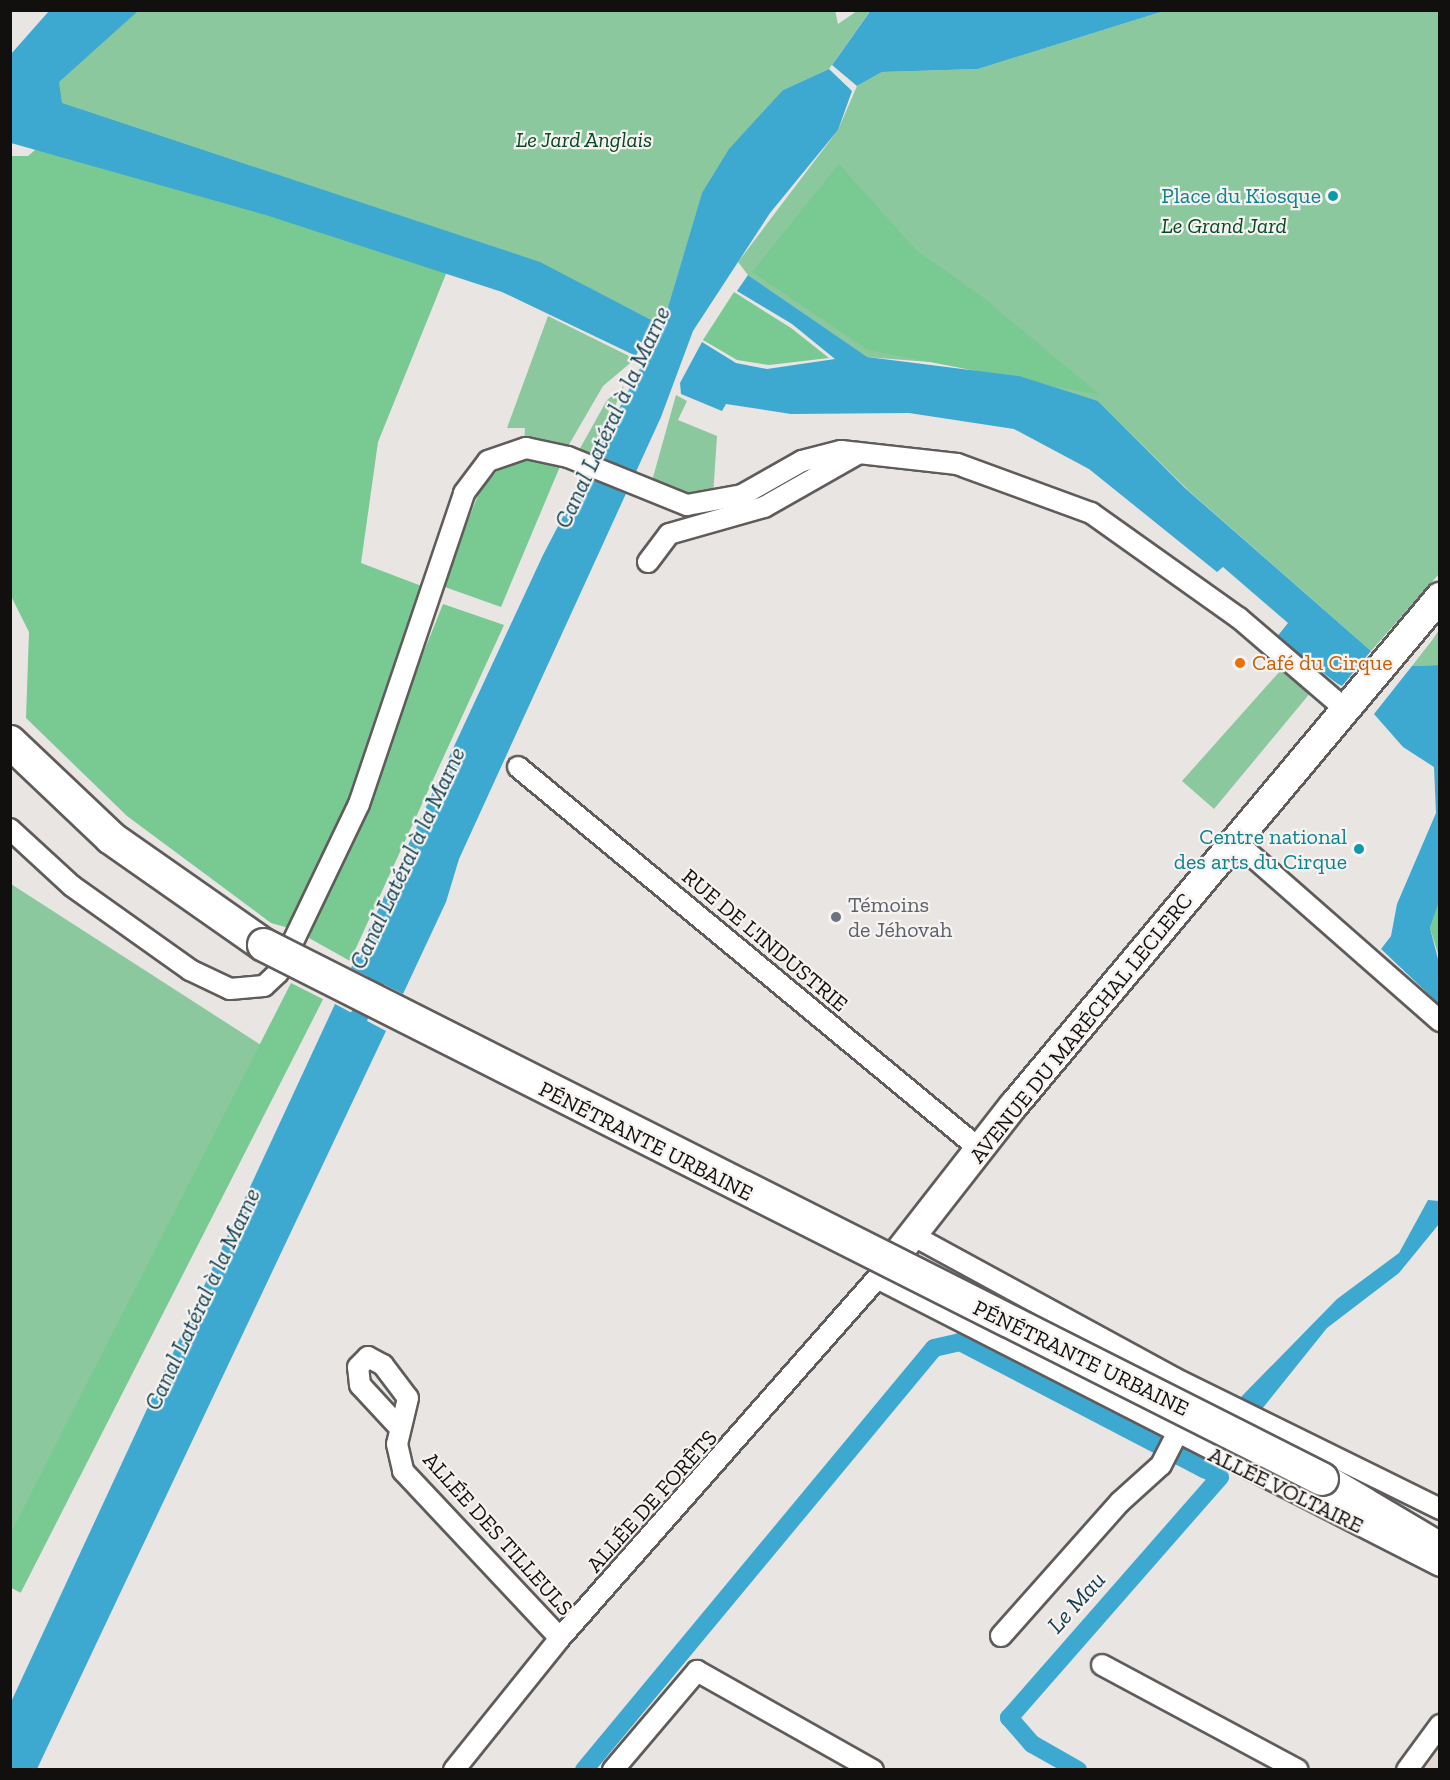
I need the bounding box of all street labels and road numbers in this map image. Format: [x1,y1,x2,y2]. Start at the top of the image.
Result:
street label: RUE DE L'INDUSTRIE [677,863,853,1017]
street label: AVENUE DU MARÉCHAL LECLERC [964,888,1198,1168]
street label: PÉNÉTRANTE URBAINE [535,1076,757,1206]
street label: PÉNÉTRANTE URBAINE [969,1294,1193,1422]
street label: ALLÉE DE FORÊTS [581,1424,723,1578]
street label: ALLÉE VOLTAIRE [1204,1441,1368,1539]
street label: ALLÉE DES TILLEULS [418,1447,578,1621]

